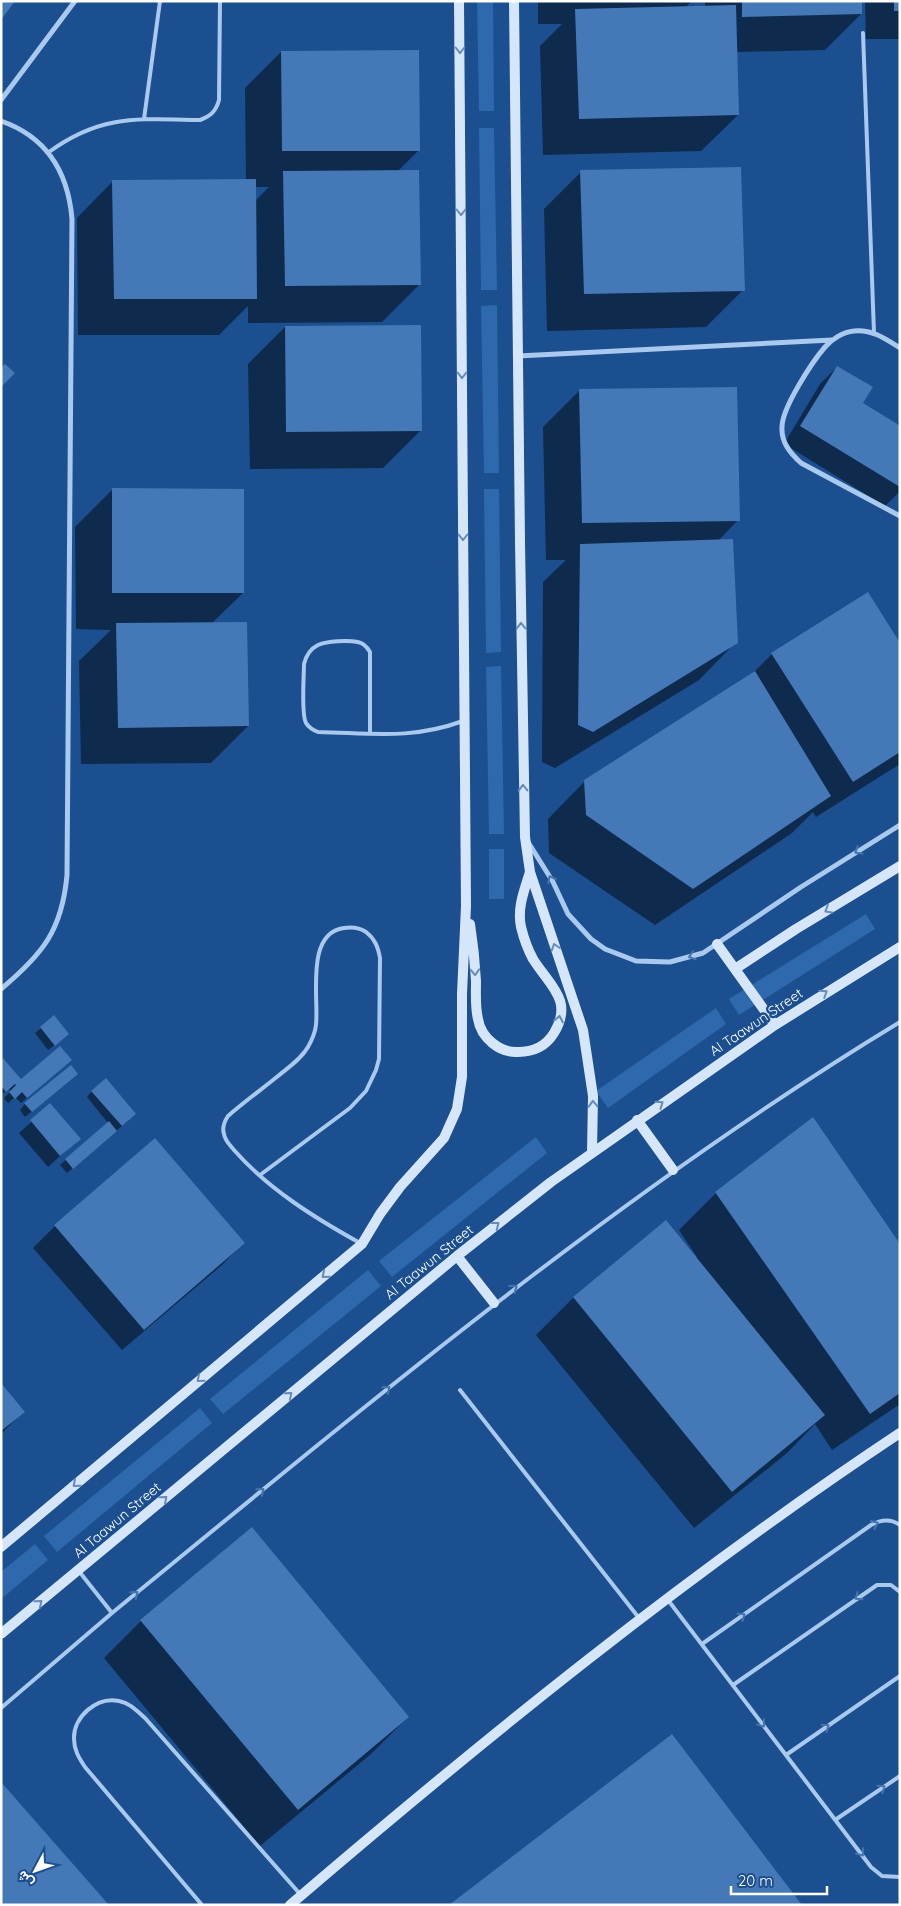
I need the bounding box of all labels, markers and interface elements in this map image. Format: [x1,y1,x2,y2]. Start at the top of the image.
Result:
one-way arrow [455,46,465,54]
one-way arrow [456,209,466,217]
one-way arrow [457,372,467,379]
one-way arrow [458,534,469,542]
one-way arrow [516,622,526,630]
one-way arrow [518,784,528,792]
one-way arrow [855,845,864,855]
one-way arrow [547,876,557,885]
one-way arrow [825,903,834,913]
one-way arrow [550,943,560,951]
one-way arrow [688,951,696,961]
one-way arrow [470,968,481,976]
street label: Al Taawun Street [706,984,806,1060]
one-way arrow [818,990,827,999]
one-way arrow [553,1015,564,1024]
one-way arrow [588,1099,598,1107]
one-way arrow [654,1101,664,1110]
street label: Al Taawun Street [381,1221,477,1303]
one-way arrow [490,1222,499,1231]
one-way arrow [322,1269,331,1278]
one-way arrow [508,1285,518,1294]
one-way arrow [197,1373,206,1382]
one-way arrow [382,1386,391,1395]
one-way arrow [283,1393,292,1401]
street label: Al Taawun Street [70,1478,165,1562]
one-way arrow [73,1478,82,1486]
one-way arrow [255,1489,264,1497]
one-way arrow [158,1497,167,1505]
one-way arrow [870,1519,879,1530]
one-way arrow [854,1591,864,1600]
one-way arrow [129,1592,138,1600]
one-way arrow [33,1600,42,1608]
one-way arrow [736,1613,746,1622]
one-way arrow [757,1718,765,1727]
one-way arrow [820,1724,830,1733]
one-way arrow [876,1785,886,1794]
north arrow [10,1846,60,1896]
one-way arrow [855,1847,863,1856]
scale bar [731,1864,827,1896]
text: ش [13,1867,38,1892]
text: 20 m [738,1871,773,1890]

